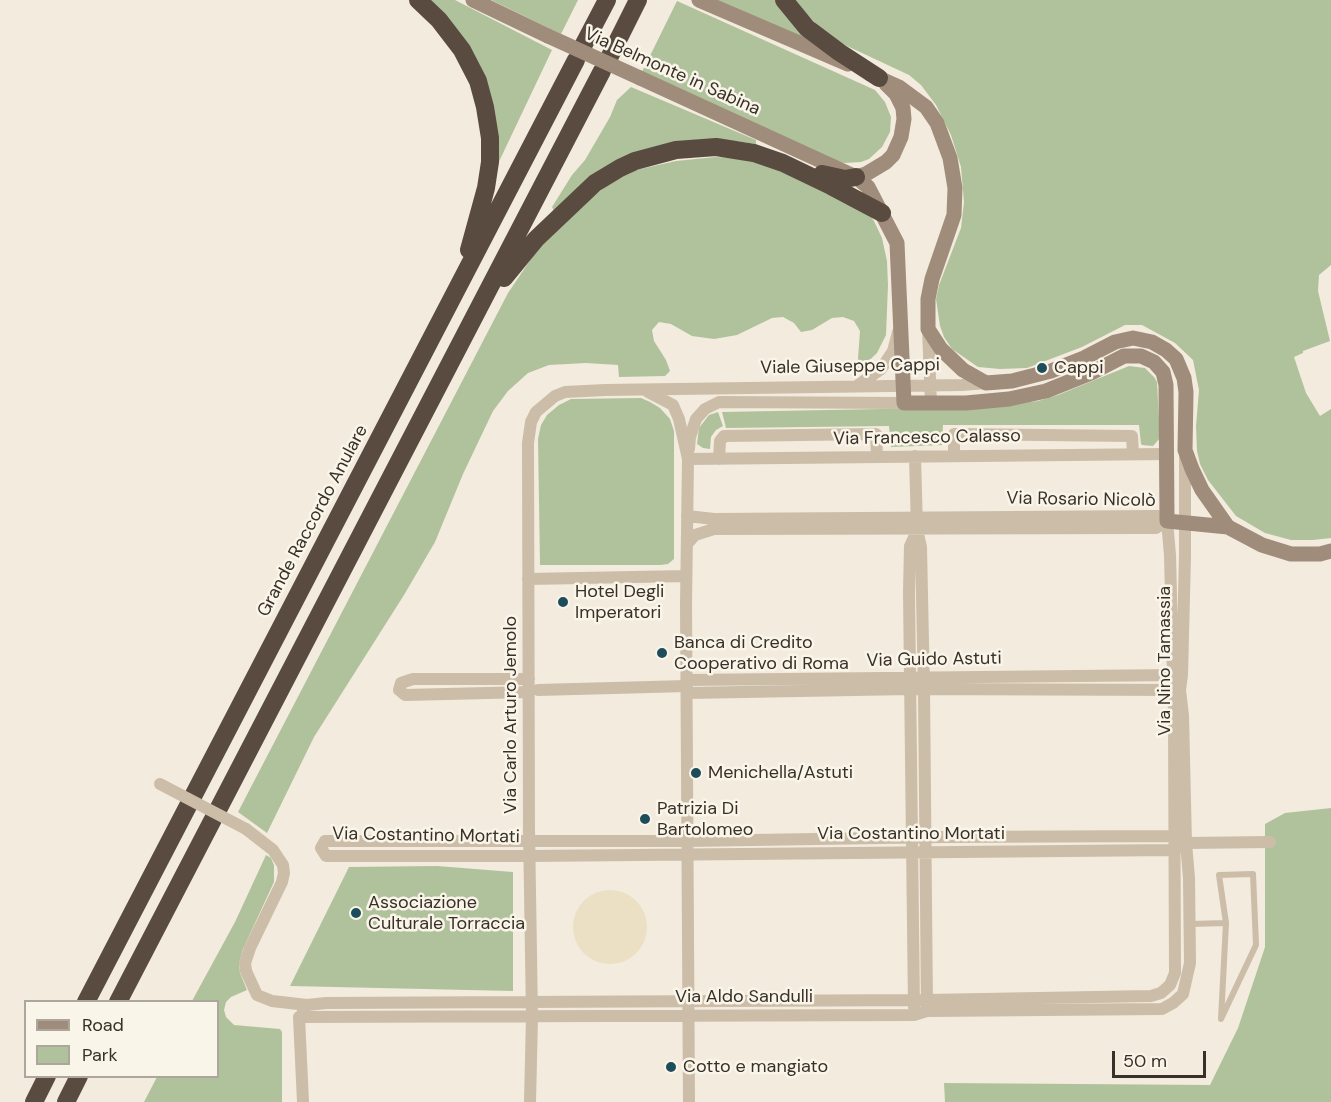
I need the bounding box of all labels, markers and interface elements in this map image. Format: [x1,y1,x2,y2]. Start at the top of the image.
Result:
street label: Via Belmonte in Sabina [581,23,763,121]
street label: Viale Giuseppe Cappi [760,355,940,379]
place label: Cappi [1054,357,1104,379]
marker: Cappi [1035,361,1049,375]
street label: Grande Raccordo Anulare [253,421,373,621]
street label: Via Francesco Calasso [833,426,1021,450]
street label: Via Rosario Nicolò [1006,488,1156,512]
place label: Hotel Degli Imperatori [575,581,664,624]
street label: Via Nino Tamassia [1154,586,1176,736]
marker: Hotel Degli Imperatori [556,595,570,609]
street label: Via Carlo Arturo Jemolo [500,616,522,814]
place label: Banca di Credito Cooperativo di Roma [674,632,849,674]
marker: Banca di Credito Cooperativo di Roma [655,646,669,660]
street label: Via Guido Astuti [866,648,1002,672]
place label: Menichella/Astuti [708,762,853,784]
marker: Menichella/Astuti [689,766,703,780]
place label: Patrizia Di Bartolomeo [657,798,753,840]
marker: Patrizia Di Bartolomeo [638,812,652,826]
street label: Via Costantino Mortati [817,823,1005,845]
street label: Via Costantino Mortati [332,824,520,848]
place label: Associazione Culturale Torraccia [368,892,525,934]
marker: Associazione Culturale Torraccia [349,906,363,920]
street label: Via Aldo Sandulli [675,986,813,1008]
legend [24,1000,219,1078]
text: Road [82,1013,124,1037]
scale bar [1115,1039,1210,1077]
text: Park [82,1043,118,1067]
text: 50 m [1123,1049,1167,1073]
place label: Cotto e mangiato [683,1056,828,1078]
marker: Cotto e mangiato [664,1060,678,1074]

